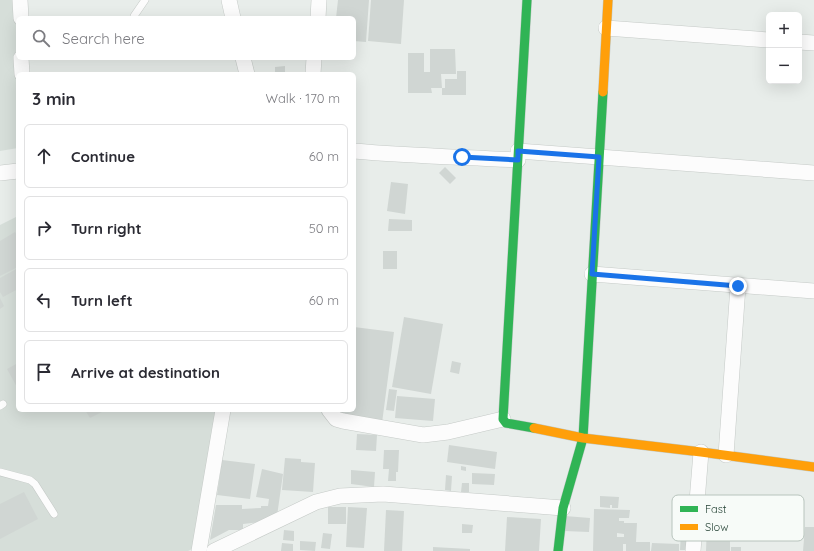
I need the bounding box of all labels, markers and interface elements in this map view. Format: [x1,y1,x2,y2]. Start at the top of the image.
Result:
map controls [766,12,802,84]
button: + [766,12,802,48]
search box [16,16,356,60]
icon: search [30,27,52,49]
text: Search here [62,29,145,48]
button: − [766,48,802,84]
text: 3 min [32,88,76,109]
text: Walk · 170 m [265,90,340,106]
icon: ahead [33,145,55,167]
text: Continue [71,147,135,166]
text: 60 m [309,148,339,164]
route start [453,148,471,166]
icon: right [33,217,55,239]
text: Turn right [71,219,142,238]
text: 50 m [309,220,339,236]
route end [729,277,747,295]
icon: left [33,289,55,311]
text: Turn left [71,291,133,310]
text: 60 m [309,292,339,308]
icon: arrive [33,361,55,383]
text: Arrive at destination [71,363,220,382]
legend [672,495,804,541]
text: Fast [705,502,727,516]
text: Slow [705,520,729,534]

